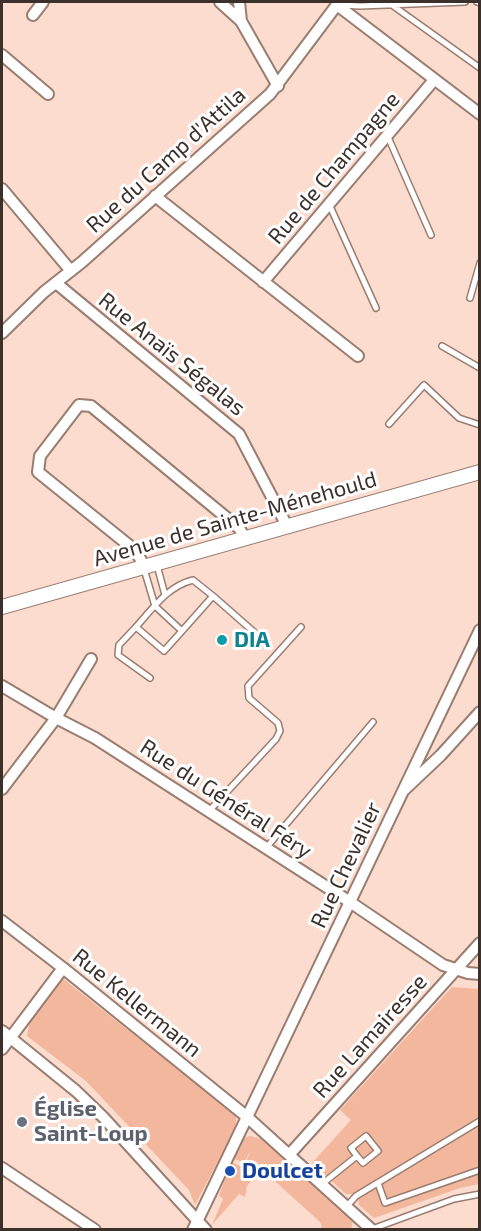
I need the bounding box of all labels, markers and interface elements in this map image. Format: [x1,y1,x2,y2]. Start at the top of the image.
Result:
street label: Rue du Camp d'Attila [81,82,251,238]
street label: Rue de Champagne [263,87,405,249]
street label: Rue Anaïs Ségalas [93,287,251,421]
street label: Avenue de Sainte-Ménehould [90,466,380,572]
place label: DIA [234,627,270,653]
marker: DIA [215,633,229,647]
street label: Rue du Général Féry [135,734,317,864]
street label: Rue Chevalier [305,798,387,932]
street label: Rue Kellermann [67,943,207,1063]
street label: Rue Lamairesse [307,969,433,1103]
place label: Église Saint-Loup [34,1096,148,1148]
marker: Église Saint-Loup [15,1115,29,1129]
place label: Doulcet [242,1158,323,1184]
marker: Doulcet [223,1164,237,1178]

